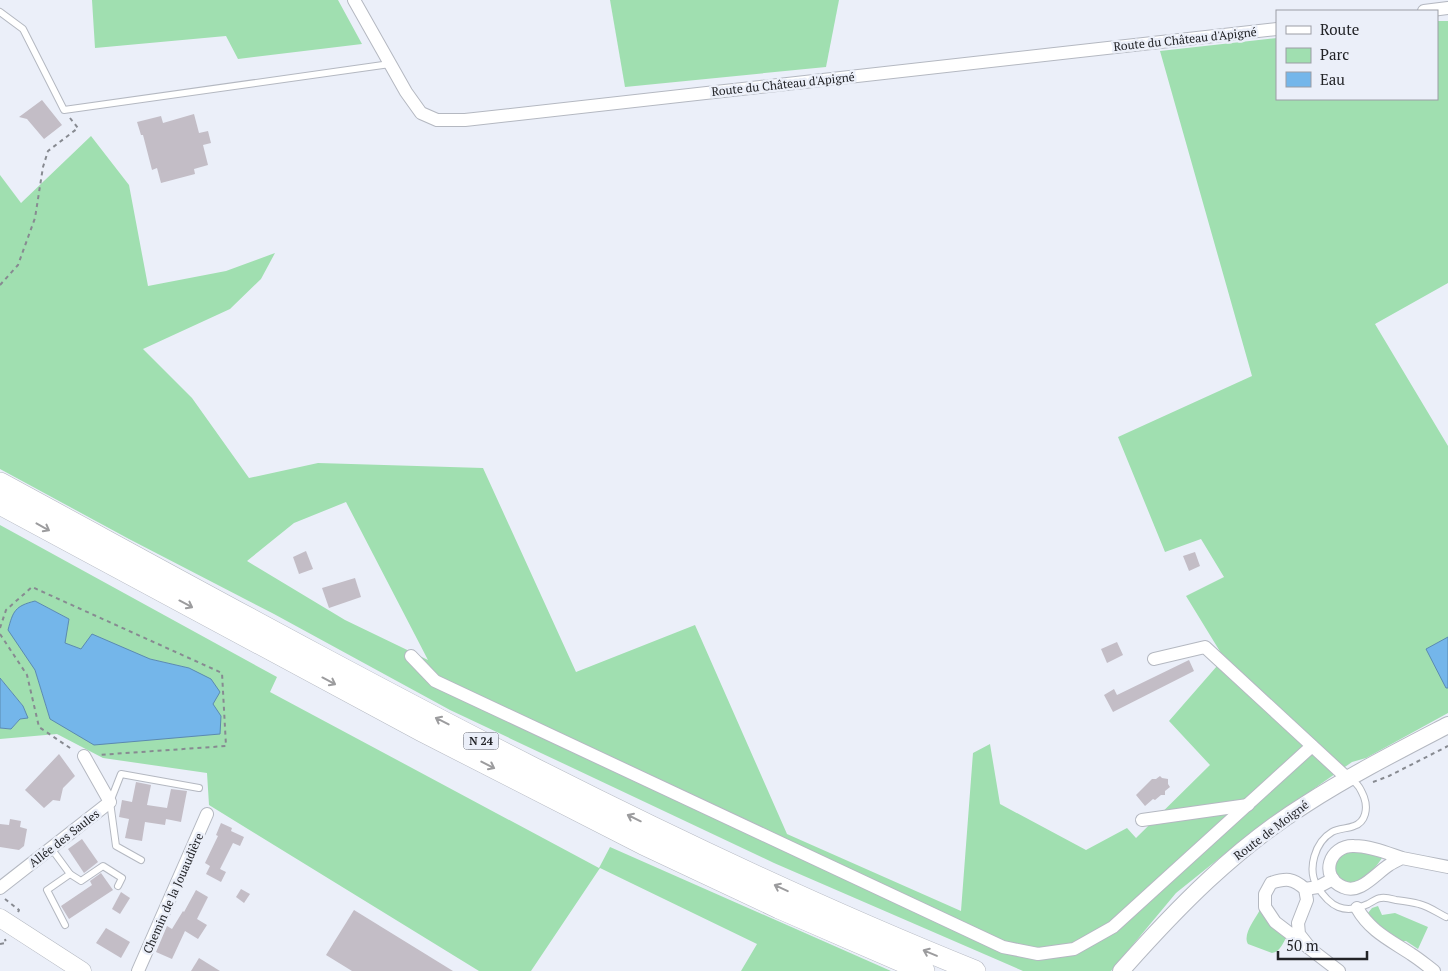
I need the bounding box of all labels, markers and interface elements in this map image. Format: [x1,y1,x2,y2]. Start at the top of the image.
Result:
legend [1276,10,1438,100]
text: Route [1320,19,1359,39]
street label: Route du Château d'Apigné [1113,24,1257,54]
text: Parc [1320,44,1349,64]
street label: Route du Château d'Apigné [711,69,855,99]
text: Eau [1320,69,1345,89]
one-way arrow [35,523,50,532]
one-way arrow [178,600,192,610]
one-way arrow [321,677,336,686]
one-way arrow [435,716,450,726]
road number: N 24 [464,732,498,749]
one-way arrow [480,761,495,770]
street label: Route de Moigné [1231,797,1311,863]
street label: Allée des Saules [26,806,102,870]
one-way arrow [627,812,642,822]
street label: Chemin de la Jouaudière [140,830,206,956]
one-way arrow [774,882,789,892]
scale bar [1278,928,1367,960]
text: 50 m [1286,935,1319,955]
one-way arrow [923,947,938,957]

